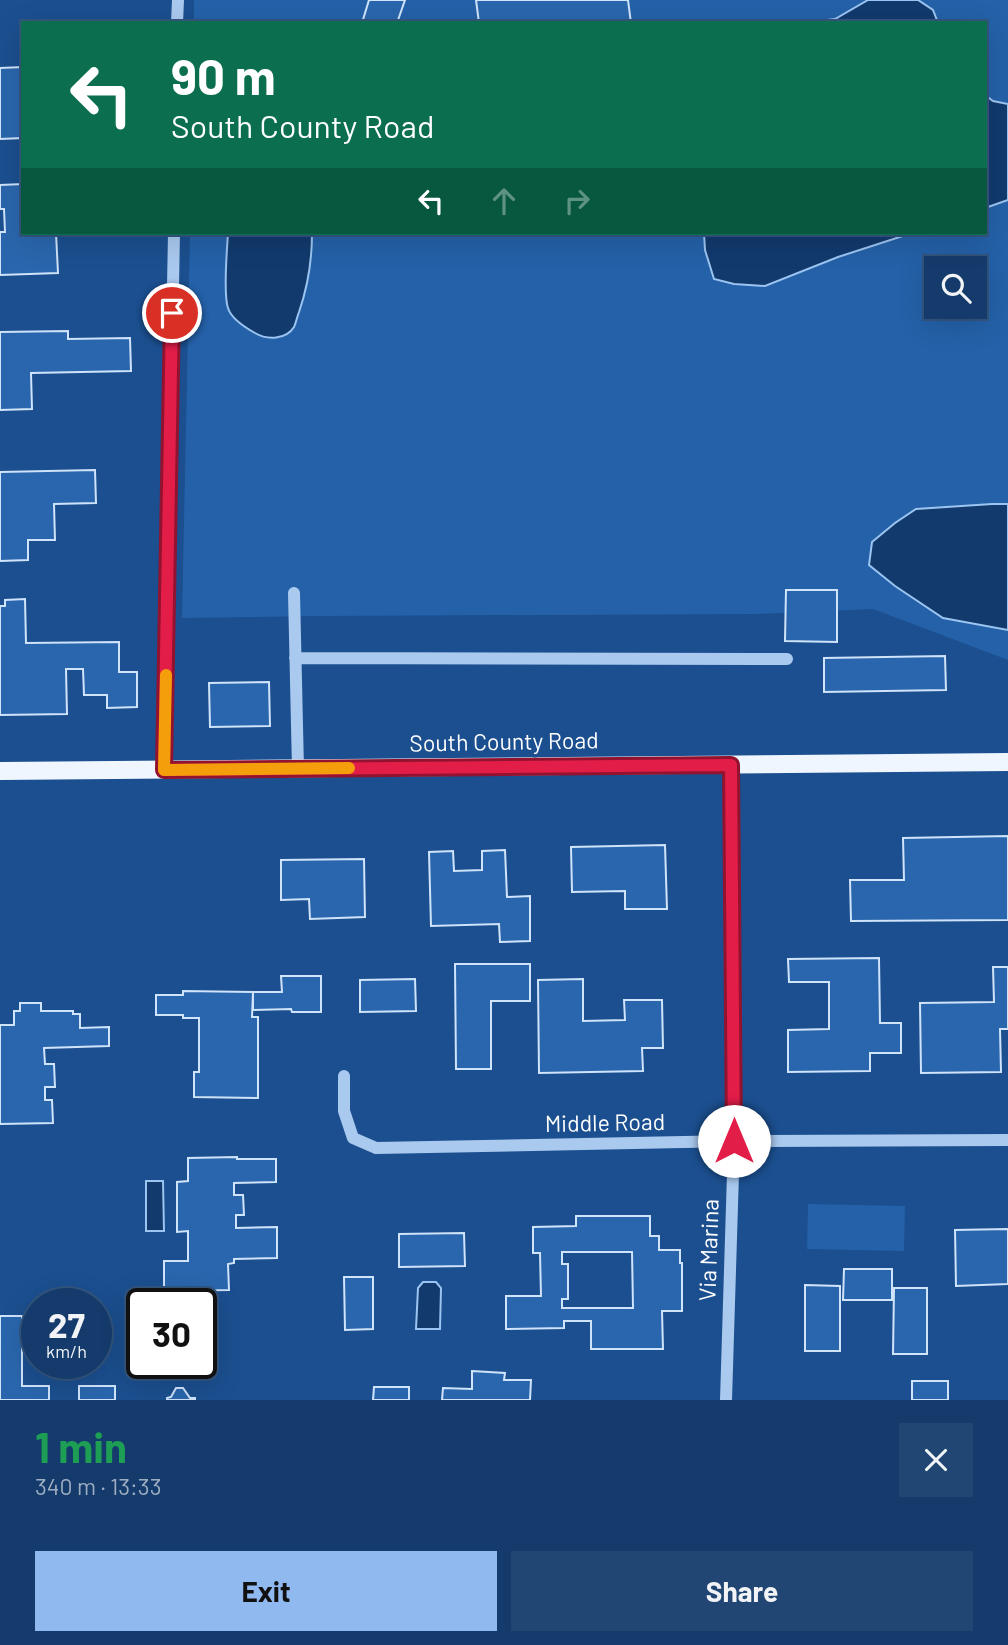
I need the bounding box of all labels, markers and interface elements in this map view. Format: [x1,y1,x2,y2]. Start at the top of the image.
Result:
text: 90 m [171,46,276,105]
icon: left [56,49,147,140]
text: South County Road [171,106,434,144]
icon: left [412,182,450,220]
icon: ahead [485,182,523,220]
icon: right [558,182,596,220]
map controls [924,256,987,319]
button: search [924,256,987,319]
pin [142,283,202,343]
icon: arrive [153,294,191,332]
street label: South County Road [409,725,599,757]
position arrow [697,1104,771,1178]
street label: Middle Road [545,1107,665,1137]
street label: Via Marina [692,1198,724,1302]
speed limit sign: 30 [126,1288,217,1379]
text: 27 [48,1303,85,1345]
text: km/h [46,1340,87,1362]
text: 1 min [35,1421,127,1471]
button: close [899,1423,973,1497]
text: 340 m · 13:33 [35,1472,162,1500]
button: Exit [35,1551,497,1631]
button: Share [511,1551,973,1631]

